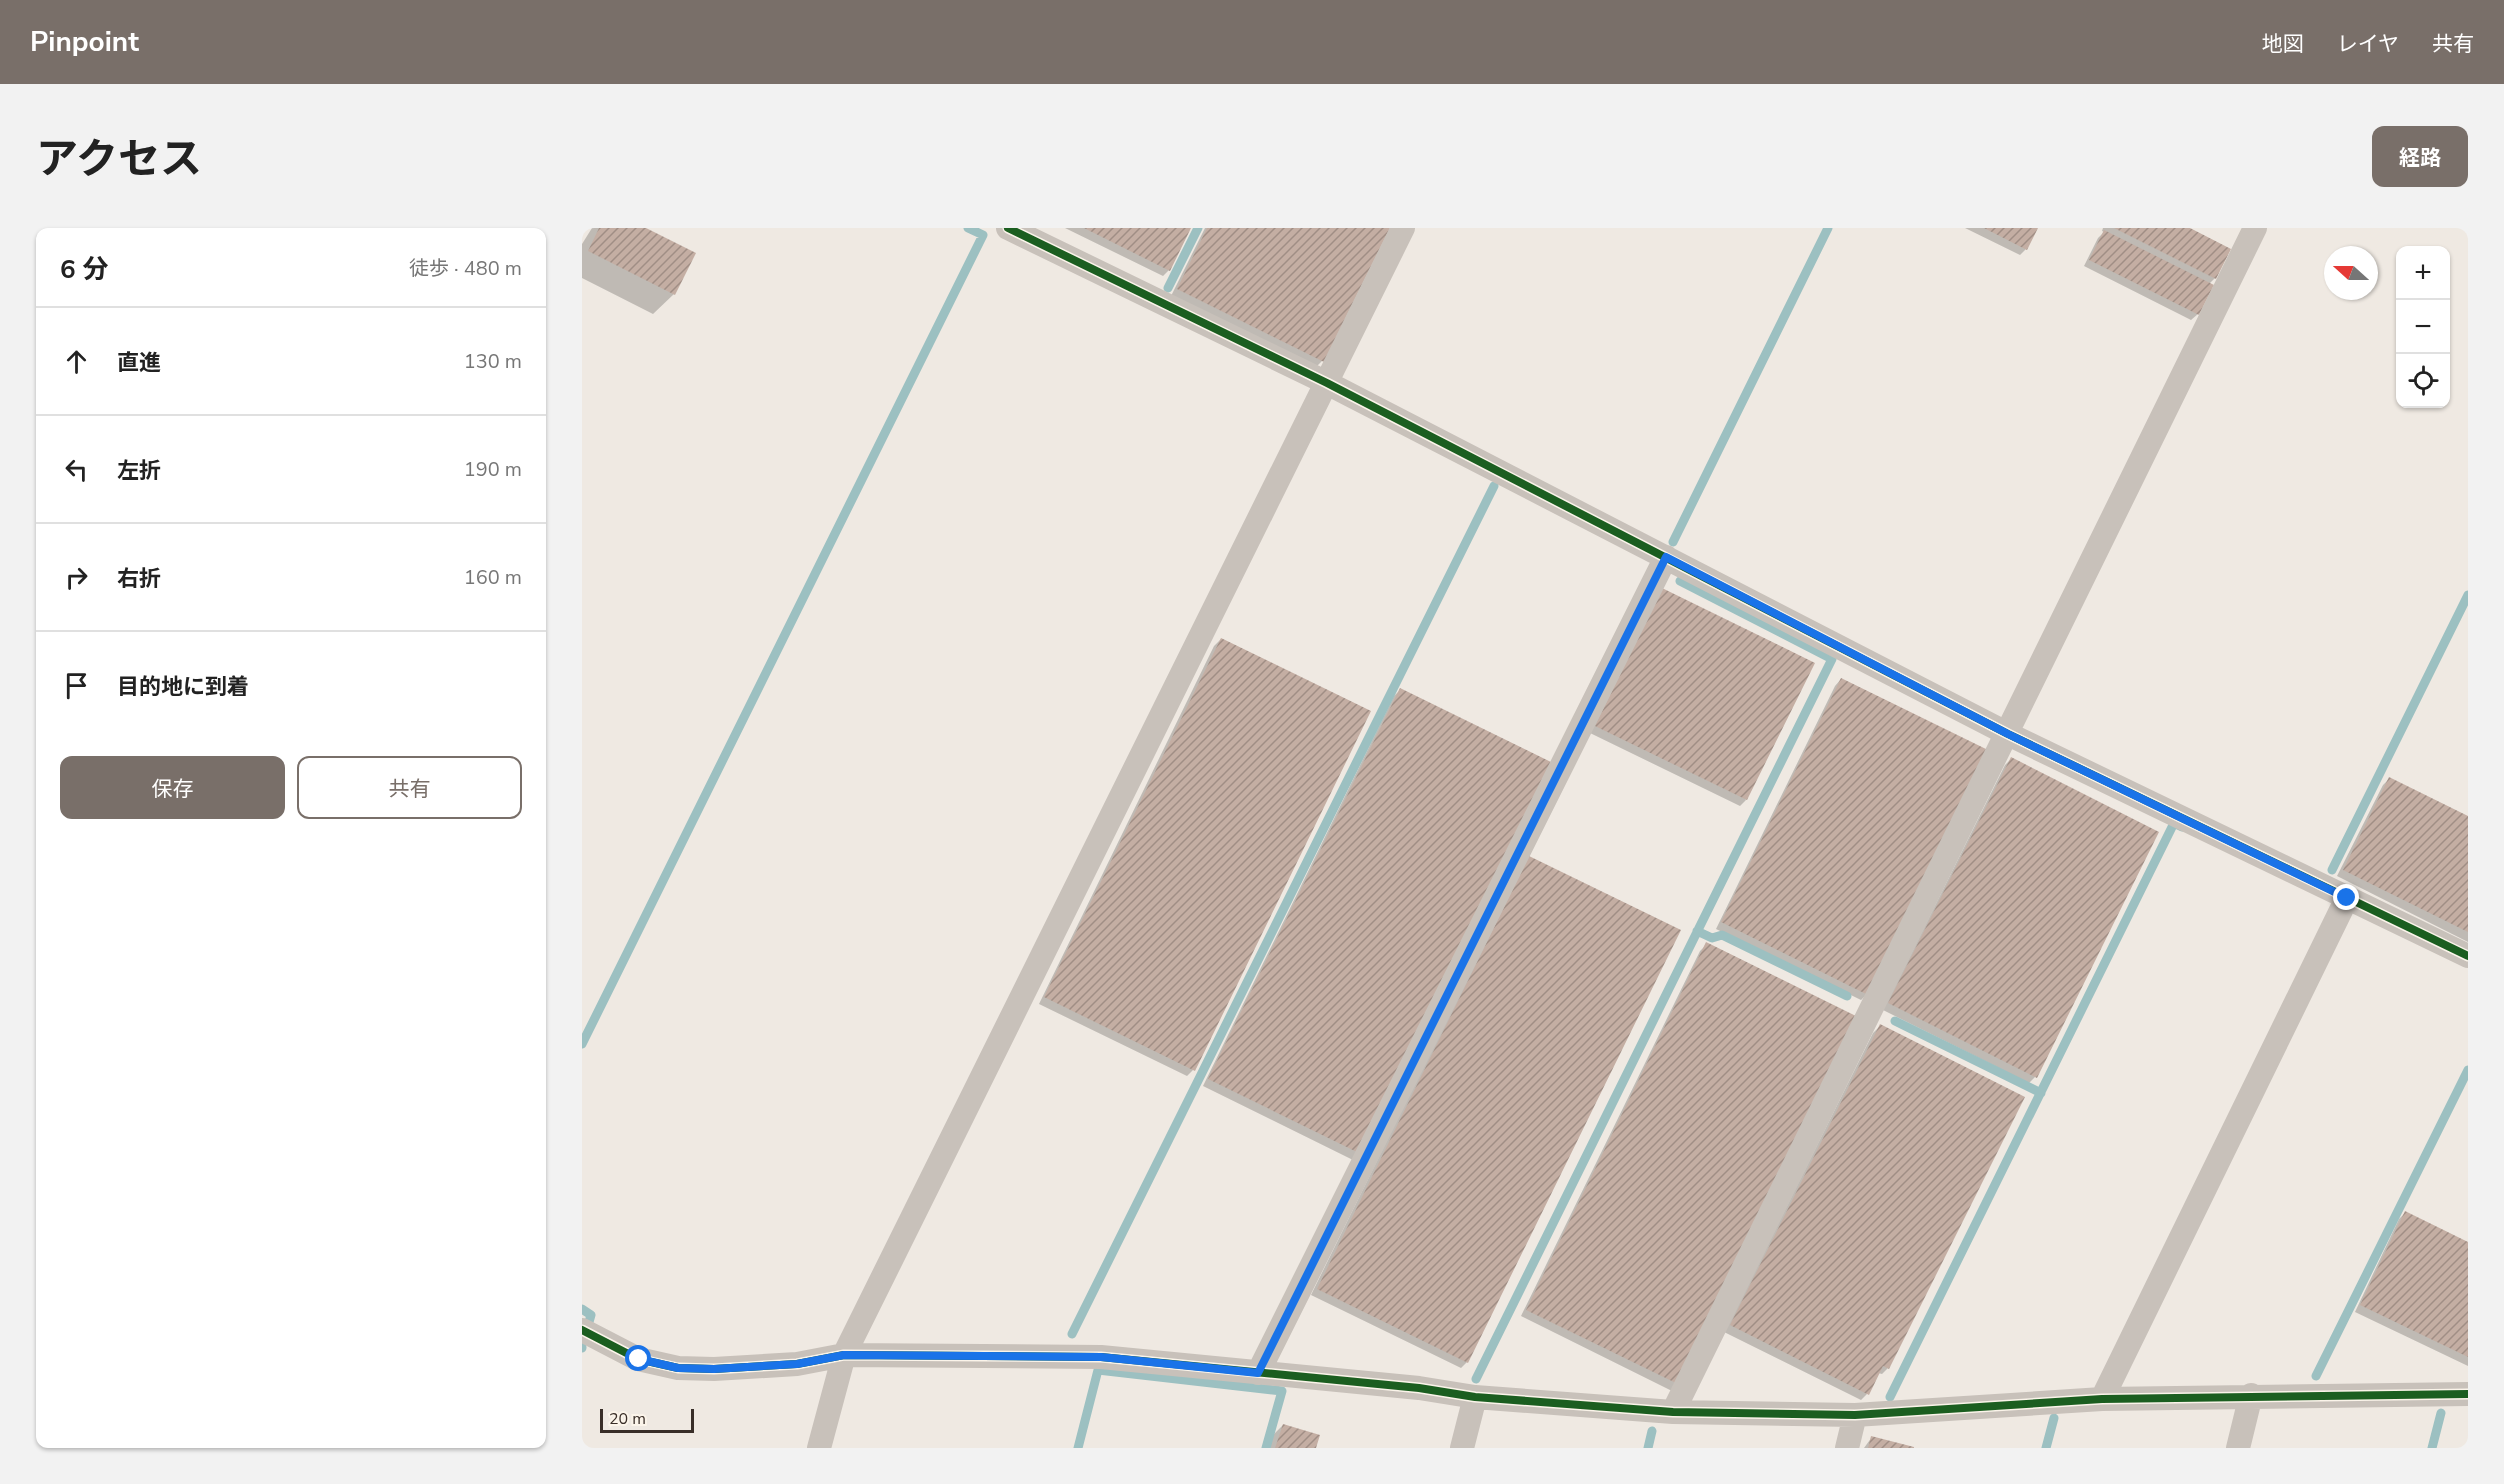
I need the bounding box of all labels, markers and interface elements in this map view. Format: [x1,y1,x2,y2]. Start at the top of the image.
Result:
text: Pinpoint [30,23,139,61]
text: 地図 [2262,30,2304,58]
text: レイヤ [2337,30,2399,58]
text: 共有 [2432,30,2474,58]
button: 経路 [2372,126,2468,187]
text: アクセス [36,131,202,188]
north arrow [2324,246,2378,300]
map controls [2396,246,2450,408]
button: + [2396,246,2450,300]
text: 6 分 [60,252,109,287]
text: 徒歩 · 480 m [409,255,522,282]
button: − [2396,300,2450,354]
icon: ahead [60,345,93,378]
text: 直進 [117,348,161,378]
text: 130 m [464,348,522,375]
button: locate [2396,354,2450,408]
icon: left [60,453,93,486]
text: 左折 [117,456,161,486]
text: 190 m [464,456,522,483]
icon: right [60,561,93,594]
text: 右折 [117,564,161,594]
text: 160 m [464,564,522,591]
icon: arrive [60,669,93,702]
text: 目的地に到着 [117,672,249,702]
button: 保存 [60,756,285,819]
button: 共有 [297,756,522,819]
route end [2333,884,2359,910]
route start [625,1345,651,1371]
scale bar [600,1406,694,1434]
text: 20 m [609,1408,646,1430]

